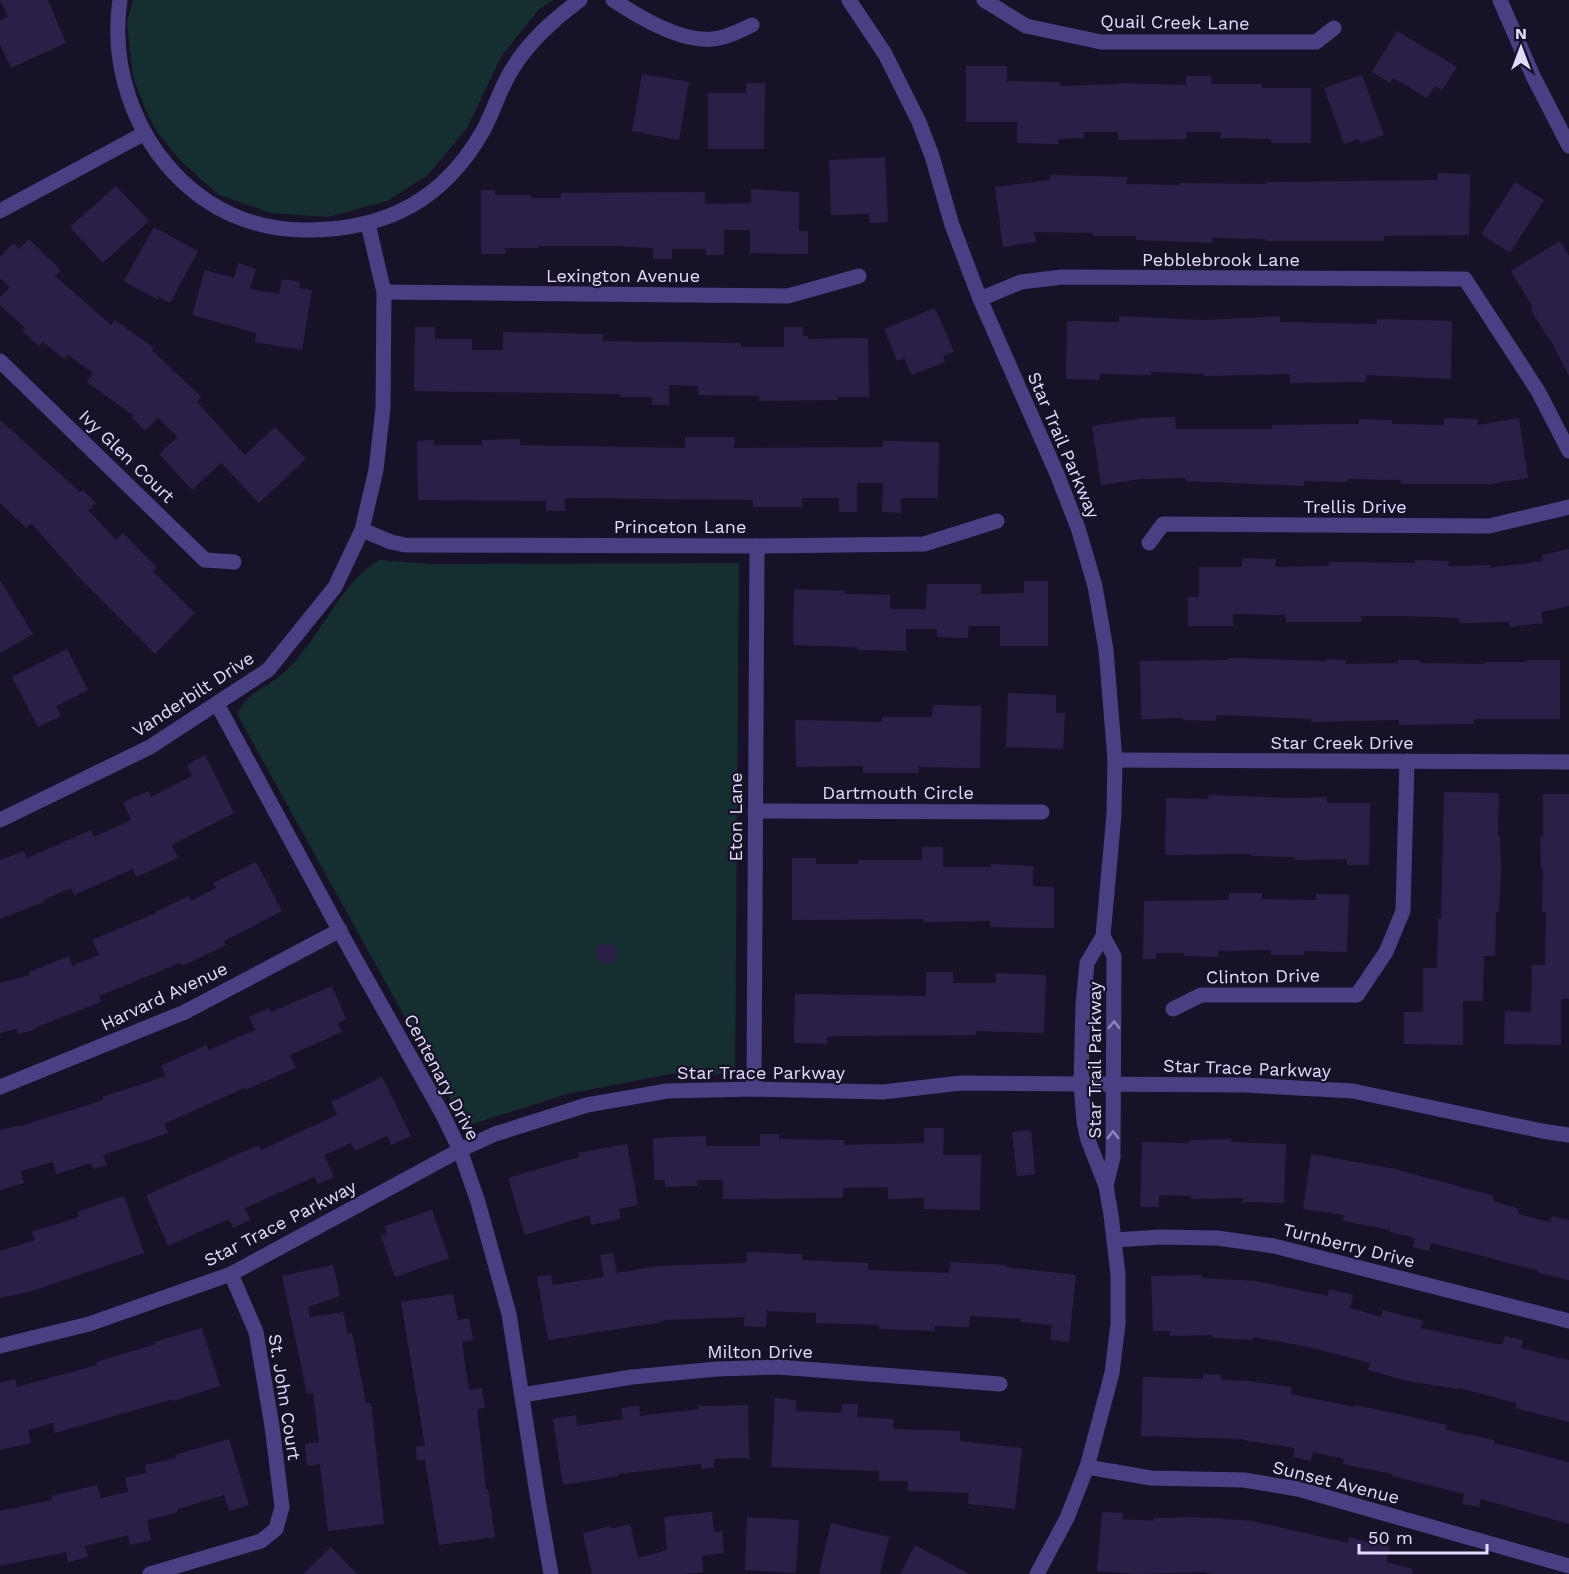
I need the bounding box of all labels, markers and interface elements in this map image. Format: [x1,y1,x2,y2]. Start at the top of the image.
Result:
street label: Quail Creek Lane [1100,10,1250,34]
north arrow [1491,18,1551,78]
text: N [1515,24,1527,43]
street label: Pebblebrook Lane [1142,249,1300,270]
street label: Lexington Avenue [546,265,700,286]
street label: Star Trail Parkway [1024,369,1105,522]
street label: Ivy Glen Court [75,405,179,507]
street label: Trellis Drive [1303,496,1407,517]
street label: Princeton Lane [614,516,746,537]
street label: Vanderbilt Drive [128,647,258,741]
street label: Star Creek Drive [1270,732,1414,753]
street label: Eton Lane [725,772,746,862]
street label: Dartmouth Circle [822,782,974,803]
street label: Harvard Avenue [97,957,231,1035]
street label: Clinton Drive [1206,965,1320,987]
street label: Star Trail Parkway [1084,981,1105,1139]
street label: Centenary Drive [400,1010,484,1144]
one-way arrow [1108,1021,1120,1030]
street label: Star Trace Parkway [1163,1055,1332,1081]
street label: Star Trace Parkway [677,1062,846,1083]
one-way arrow [1107,1131,1119,1140]
street label: Star Trace Parkway [200,1175,360,1270]
street label: Turnberry Drive [1281,1218,1417,1272]
street label: St. John Court [265,1332,305,1462]
street label: Milton Drive [707,1341,813,1362]
street label: Sunset Avenue [1270,1456,1402,1508]
scale bar [1359,1517,1486,1555]
text: 50 m [1368,1527,1413,1548]

